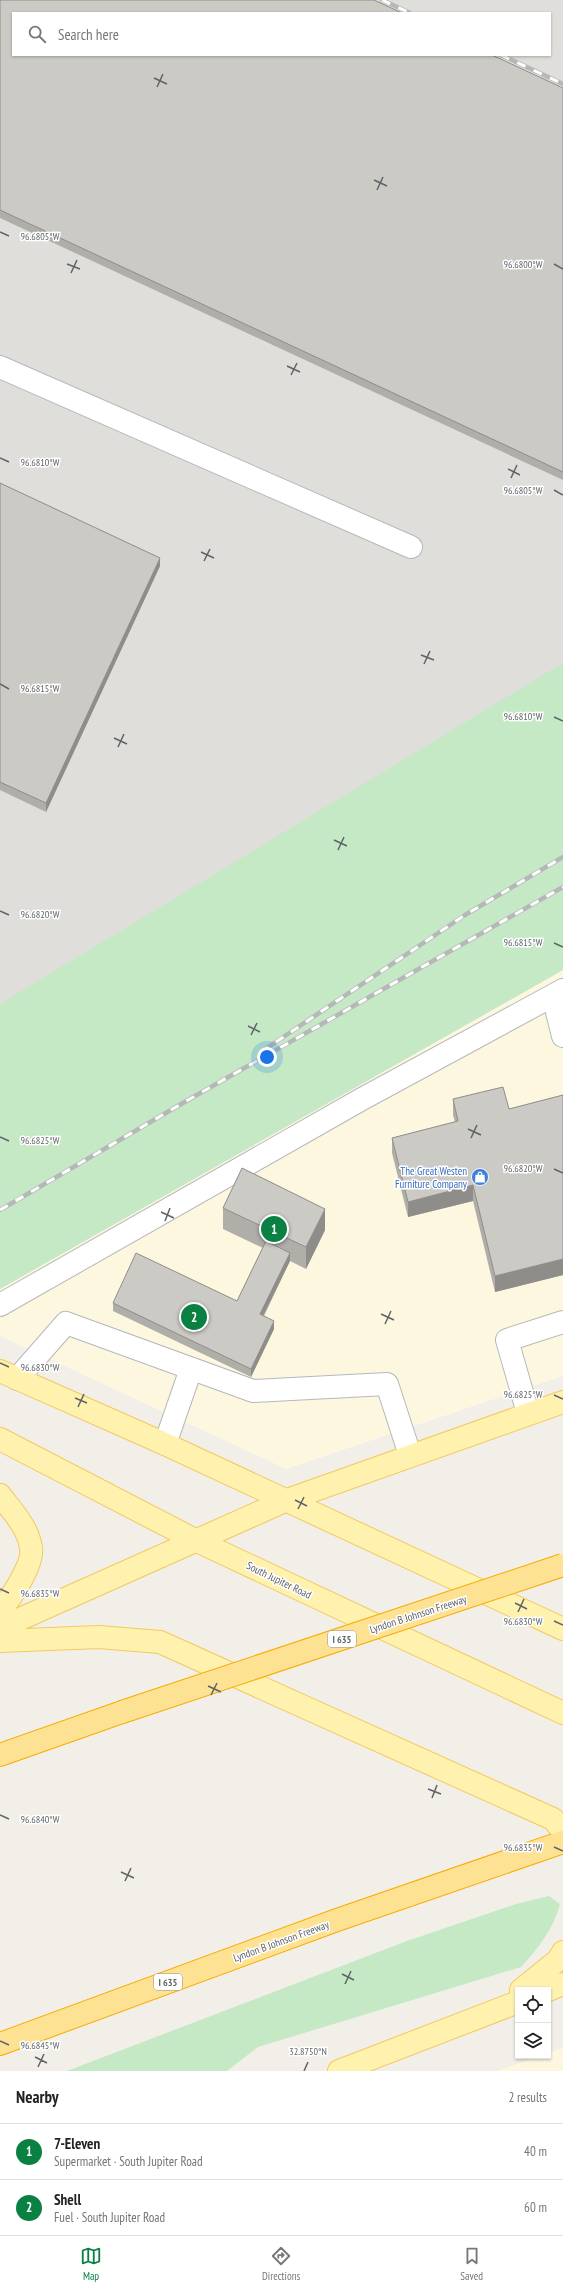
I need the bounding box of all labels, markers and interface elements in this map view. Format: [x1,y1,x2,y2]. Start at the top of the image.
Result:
search box [12,12,551,56]
icon: search [26,23,48,45]
text: Search here [58,25,119,44]
text: 96.6805°W [21,230,60,243]
text: 96.6800°W [504,258,543,271]
text: 96.6810°W [21,456,60,469]
text: 96.6805°W [504,484,543,497]
text: 96.6815°W [21,682,60,695]
text: 96.6810°W [504,710,543,723]
text: 96.6820°W [21,908,60,921]
text: 96.6815°W [504,936,543,949]
your location [257,1047,277,1067]
text: 96.6825°W [21,1134,60,1147]
text: 96.6820°W [504,1162,543,1175]
place label: The Great Westen Furniture Company [395,1164,468,1191]
shop icon: The Great Westen Furniture Company [470,1167,490,1187]
pin: 1 [261,1214,287,1244]
pin: 2 [181,1302,207,1332]
text: 96.6830°W [21,1361,60,1374]
text: 96.6825°W [504,1388,543,1401]
street label: South Jupiter Road [244,1558,314,1602]
text: 96.6835°W [21,1587,60,1600]
street label: Lyndon B Johnson Freeway [368,1591,469,1636]
text: 96.6830°W [504,1615,543,1628]
road number: I 635 [328,1631,356,1647]
text: 96.6840°W [21,1813,60,1826]
text: 96.6835°W [504,1841,543,1854]
street label: Lyndon B Johnson Freeway [231,1917,332,1965]
road number: I 635 [154,1974,182,1990]
map controls [515,1987,551,2059]
button: locate [515,1987,551,2023]
button: layers [515,2023,551,2059]
text: 96.6845°W [21,2039,60,2052]
text: 32.8750°N [289,2045,327,2058]
text: Nearby [16,2086,59,2108]
text: 2 results [508,2089,547,2106]
text: 7-Eleven [54,2134,100,2153]
text: 1 [26,2143,32,2160]
text: 40 m [524,2143,547,2160]
text: Supermarket · South Jupiter Road [54,2153,203,2170]
text: Shell [54,2190,81,2209]
text: 2 [26,2199,32,2216]
text: 60 m [524,2199,547,2216]
text: Fuel · South Jupiter Road [54,2209,165,2226]
tab: Map [80,2245,102,2283]
tab: Directions [262,2245,300,2283]
tab: Saved [460,2245,483,2283]

